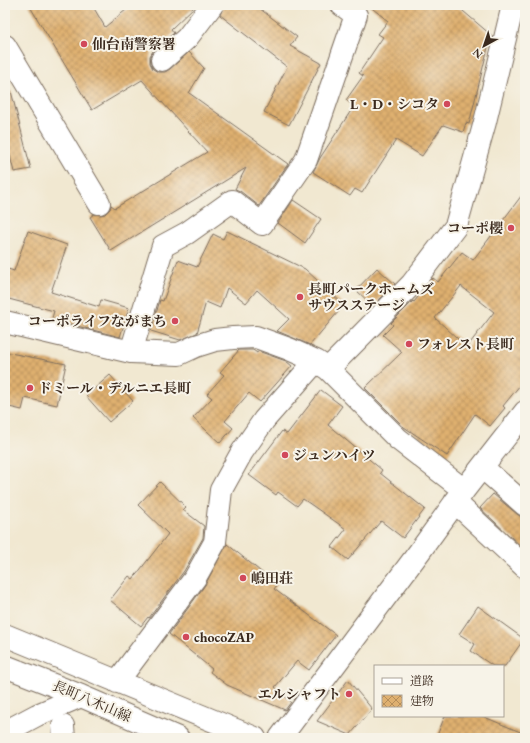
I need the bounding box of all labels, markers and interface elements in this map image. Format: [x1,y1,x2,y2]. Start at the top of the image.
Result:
north arrow [464,26,504,66]
place label: 仙台南警察署 [92,35,176,53]
marker: 仙台南警察署 [79,39,89,49]
text: N [470,45,485,62]
place label: L・D・シコタ [350,95,439,113]
marker: L・D・シコタ [442,99,452,109]
place label: コーポ櫻 [447,219,503,237]
marker: コーポ櫻 [506,223,516,233]
place label: 長町パークホームズ サウスステージ [308,280,434,314]
marker: 長町パークホームズ サウスステージ [295,292,305,302]
place label: コーポライフながまち [28,312,167,330]
marker: コーポライフながまち [170,316,180,326]
place label: フォレスト長町 [417,335,515,353]
marker: フォレスト長町 [404,339,414,349]
place label: ドミール・デルニエ長町 [38,379,192,397]
marker: ドミール・デルニエ長町 [25,383,35,393]
place label: ジュンハイツ [293,446,376,464]
marker: ジュンハイツ [280,450,290,460]
place label: 嶋田荘 [251,569,293,587]
marker: 嶋田荘 [238,573,248,583]
place label: chocoZAP [194,628,255,646]
marker: chocoZAP [181,632,191,642]
legend [374,665,504,717]
text: 道路 [410,673,434,689]
street label: 長町八木山線 [50,676,134,726]
place label: エルシャフト [258,685,341,703]
marker: エルシャフト [344,689,354,699]
text: 建物 [410,693,434,709]

